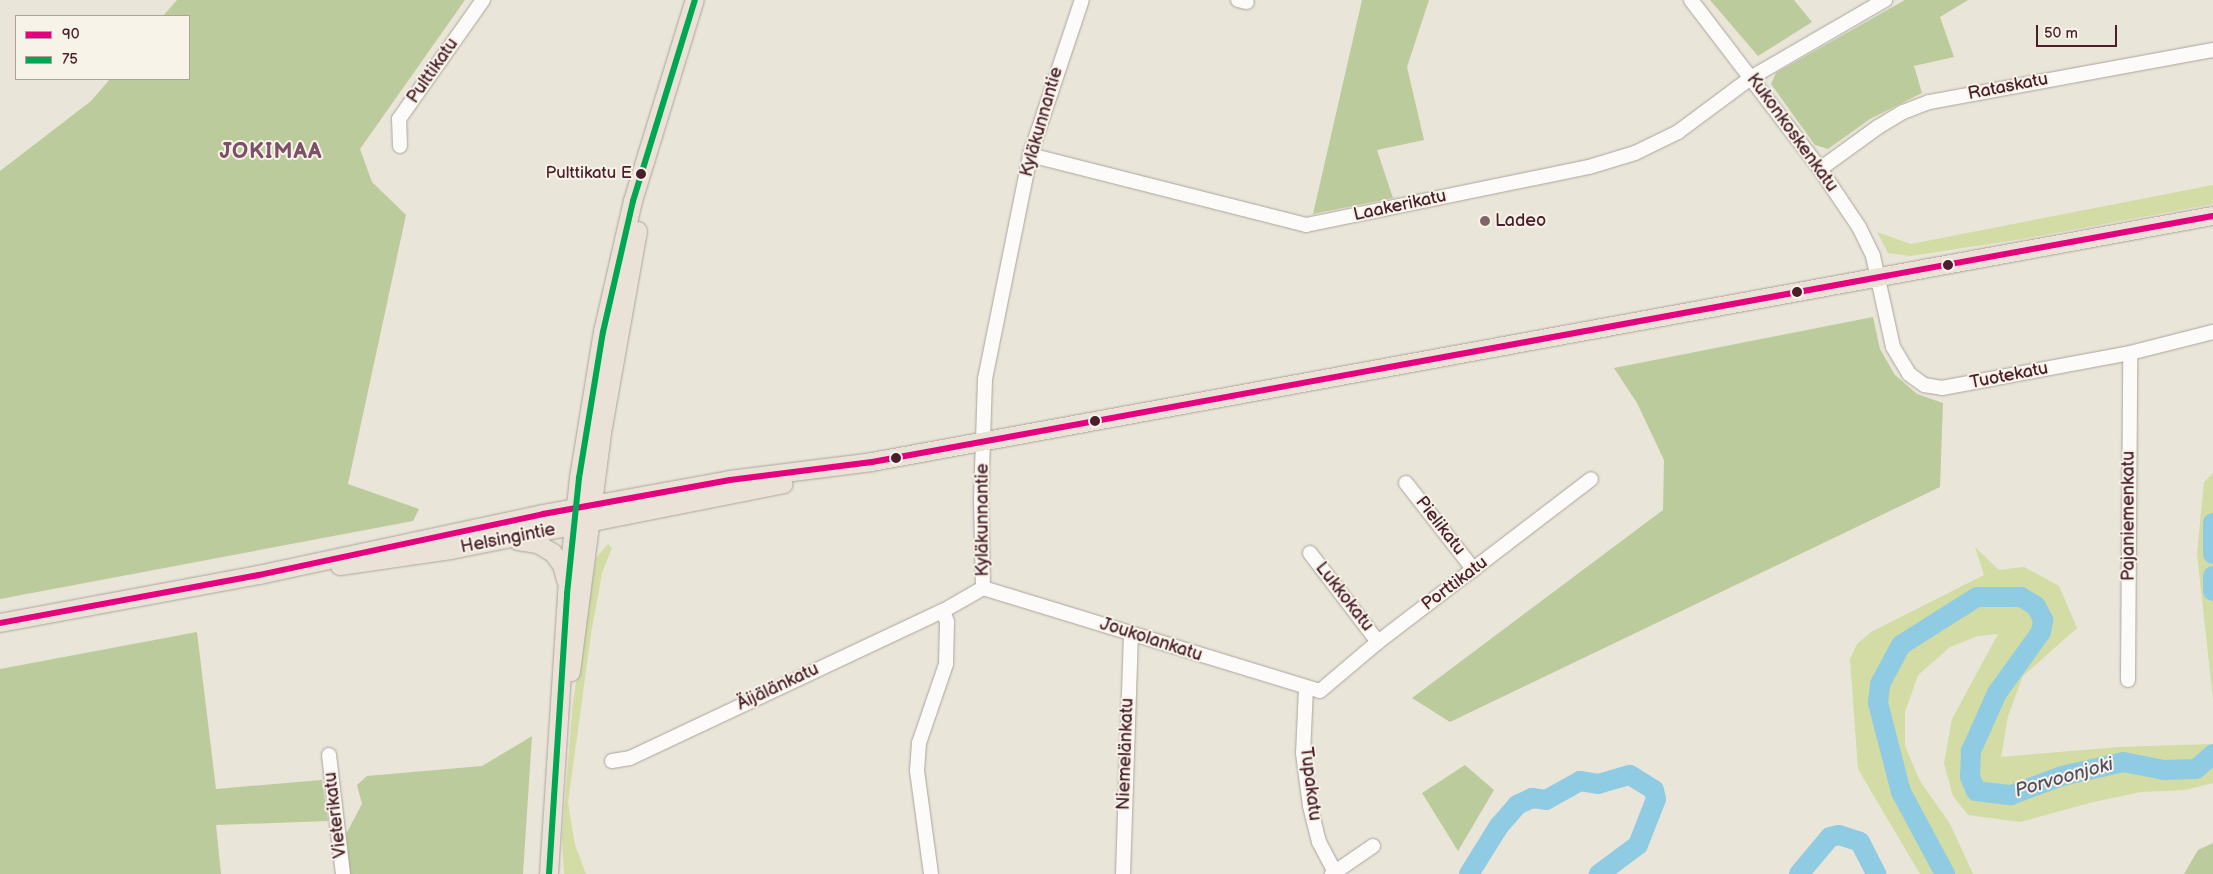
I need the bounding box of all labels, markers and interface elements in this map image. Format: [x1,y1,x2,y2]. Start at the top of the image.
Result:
legend [15,15,190,80]
scale bar [2038,15,2119,47]
text: 50 m [2044,24,2078,43]
text: 90 [62,25,80,44]
street label: Pulttikatu [403,34,463,108]
text: 75 [62,50,78,69]
street label: Kyläkunnantie [1016,65,1068,179]
street label: Kukonkoskenkatu [1742,69,1842,197]
street label: Rataskatu [1966,69,2050,105]
district label: JOKIMAA [219,139,323,165]
place label: Pulttikatu E [546,164,632,184]
marker: Pulttikatu E [636,169,646,179]
street label: Laakerikatu [1352,186,1448,226]
place label: Ladeo [1495,210,1546,232]
marker: Ladeo [1479,215,1491,227]
unlabelled marker [1943,260,1953,270]
unlabelled marker [1792,287,1802,297]
street label: Tuotekatu [1968,358,2050,394]
unlabelled marker [1090,416,1100,426]
street label: Pajaniemenkatu [2118,451,2140,581]
unlabelled marker [891,453,901,463]
street label: Kyläkunnantie [972,463,994,577]
street label: Pielikatu [1410,492,1470,560]
street label: Helsingintie [459,519,557,559]
street label: Porttikatu [1418,552,1492,616]
street label: Lukkokatu [1310,558,1378,636]
street label: Joukolankatu [1097,613,1205,667]
street label: Äijälänkatu [734,659,822,715]
street label: Niemelänkatu [1113,697,1139,811]
street label: Tupakatu [1295,746,1325,822]
water label: Porvoonjoki [2012,753,2116,803]
street label: Vieterikatu [320,771,352,859]

